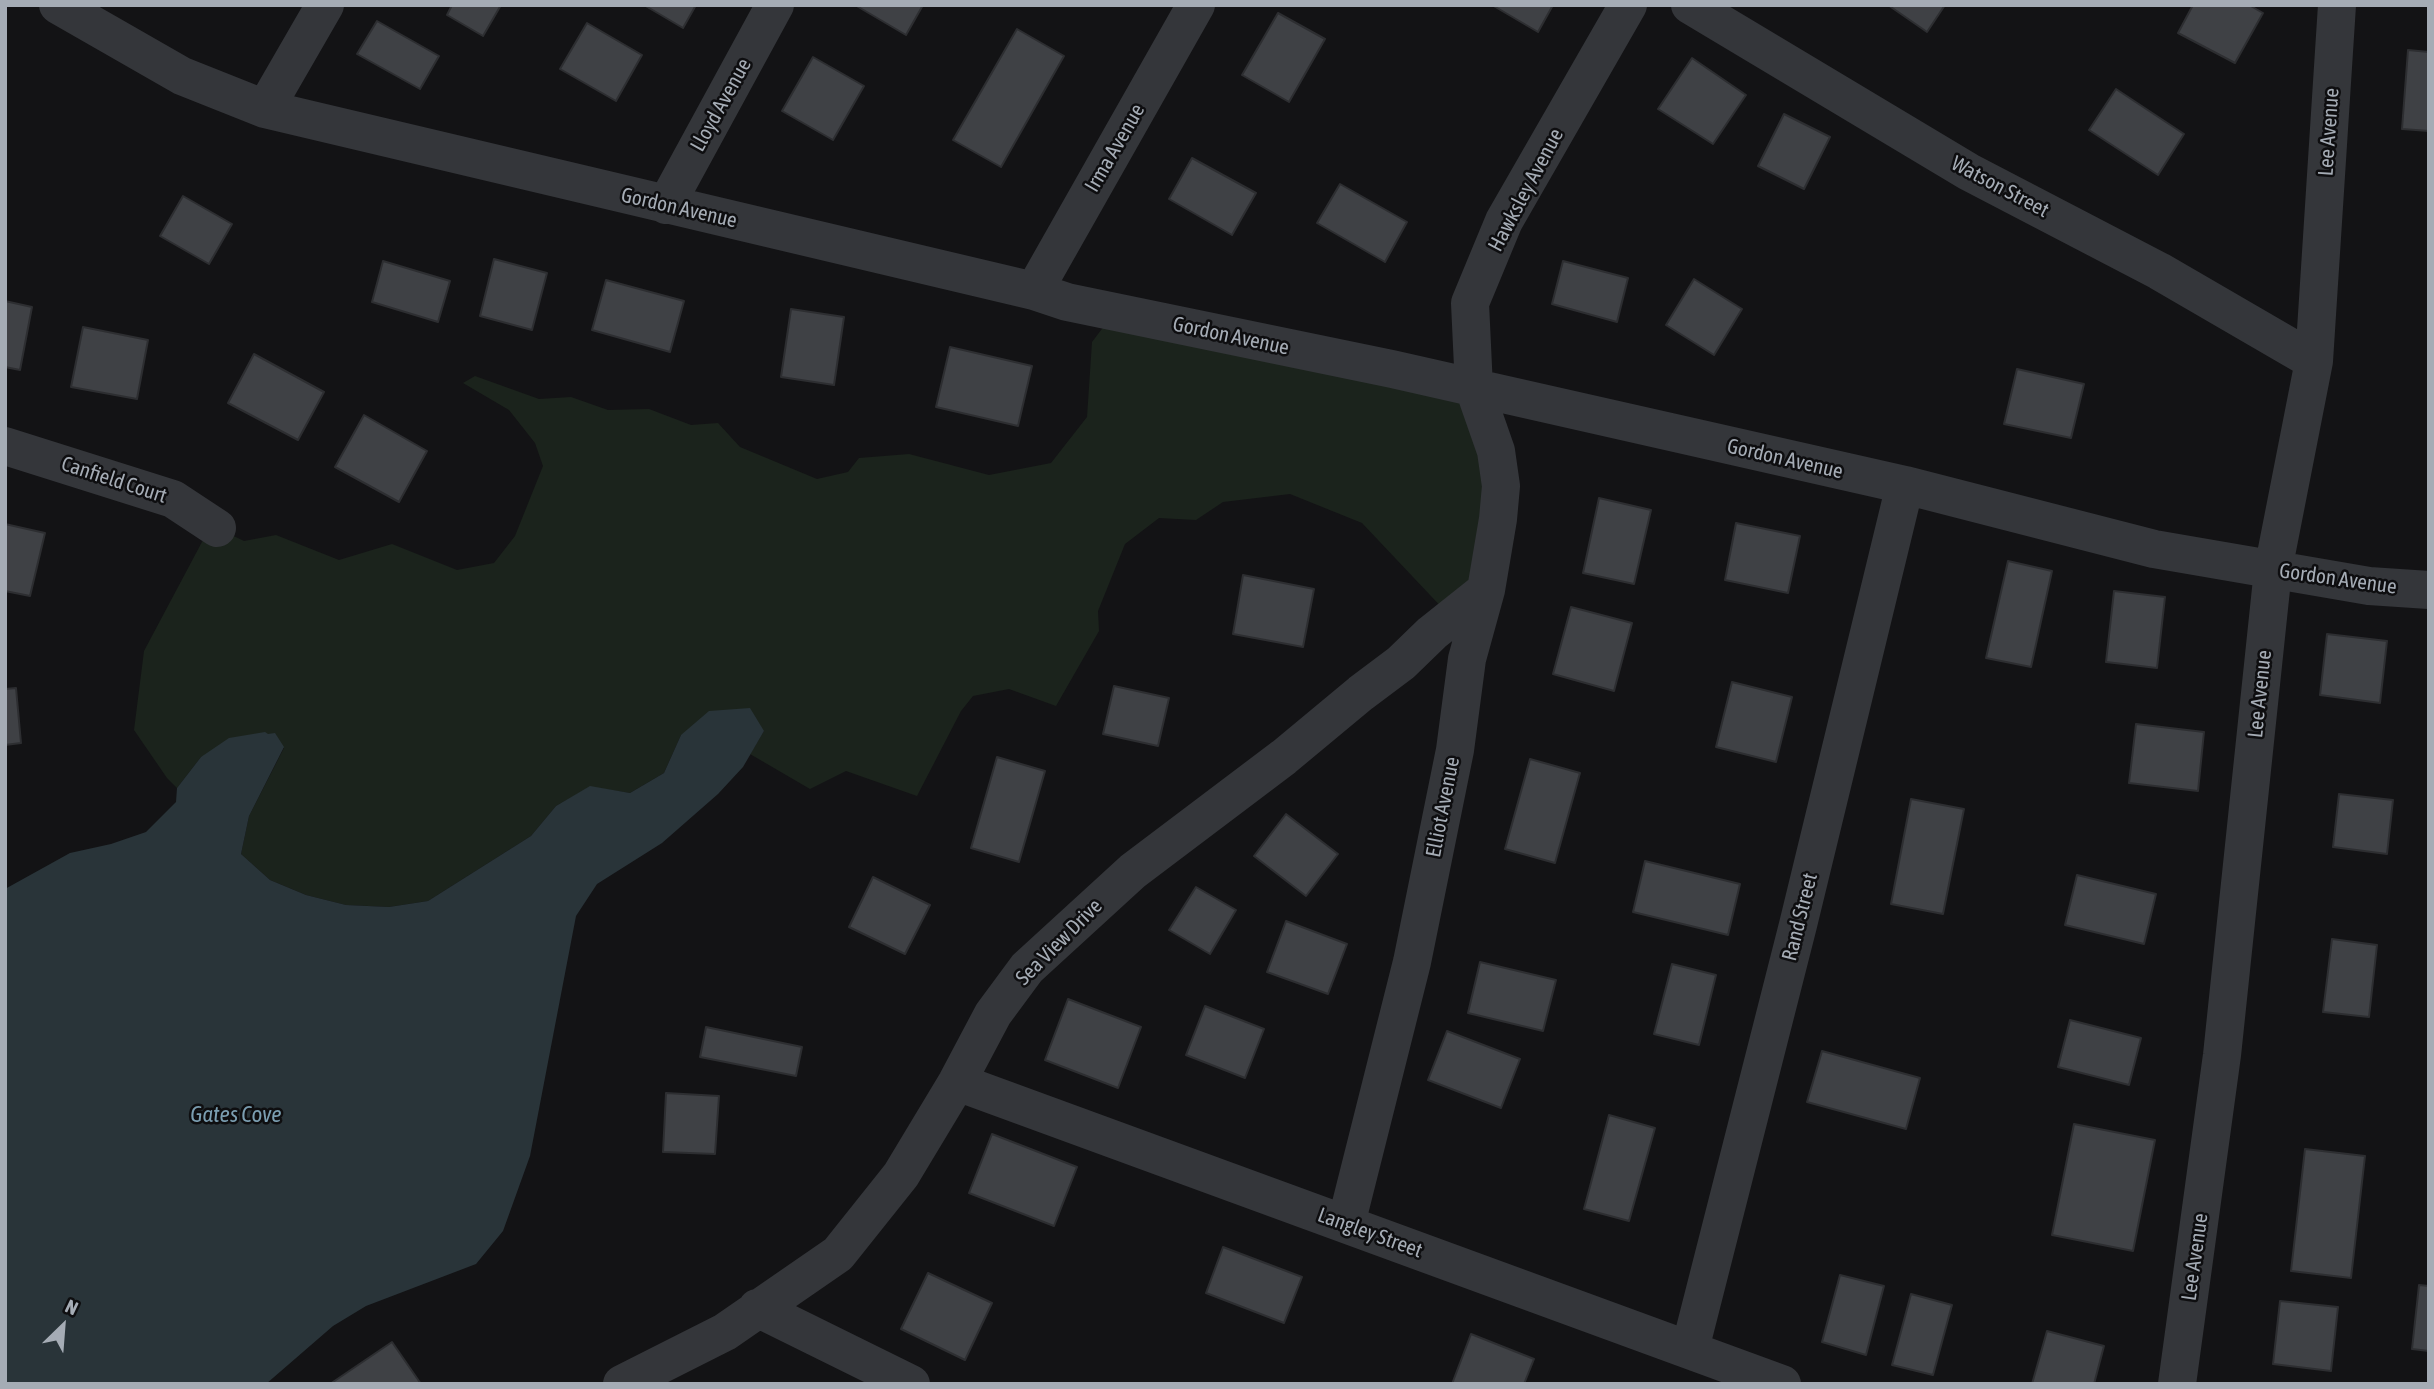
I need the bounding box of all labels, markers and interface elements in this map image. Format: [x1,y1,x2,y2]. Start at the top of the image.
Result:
street label: Lloyd Avenue [685,54,757,156]
street label: Lee Avenue [2313,87,2345,177]
street label: Irma Avenue [1080,100,1150,196]
street label: Hawksley Avenue [1483,124,1569,256]
street label: Watson Street [1947,151,2053,223]
street label: Gordon Avenue [619,182,739,234]
street label: Gordon Avenue [1171,311,1291,361]
street label: Gordon Avenue [1725,433,1845,485]
street label: Canfield Court [58,451,170,509]
street label: Gordon Avenue [2278,558,2398,600]
street label: Lee Avenue [2243,649,2277,739]
street label: Elliot Avenue [1421,755,1465,859]
street label: Rand Street [1777,871,1823,963]
street label: Sea View Drive [1011,894,1107,990]
water label: Gates Cove [190,1101,282,1129]
street label: Langley Street [1314,1202,1426,1264]
street label: Lee Avenue [2176,1212,2214,1302]
north arrow [28,1291,98,1361]
text: N [62,1295,82,1319]

